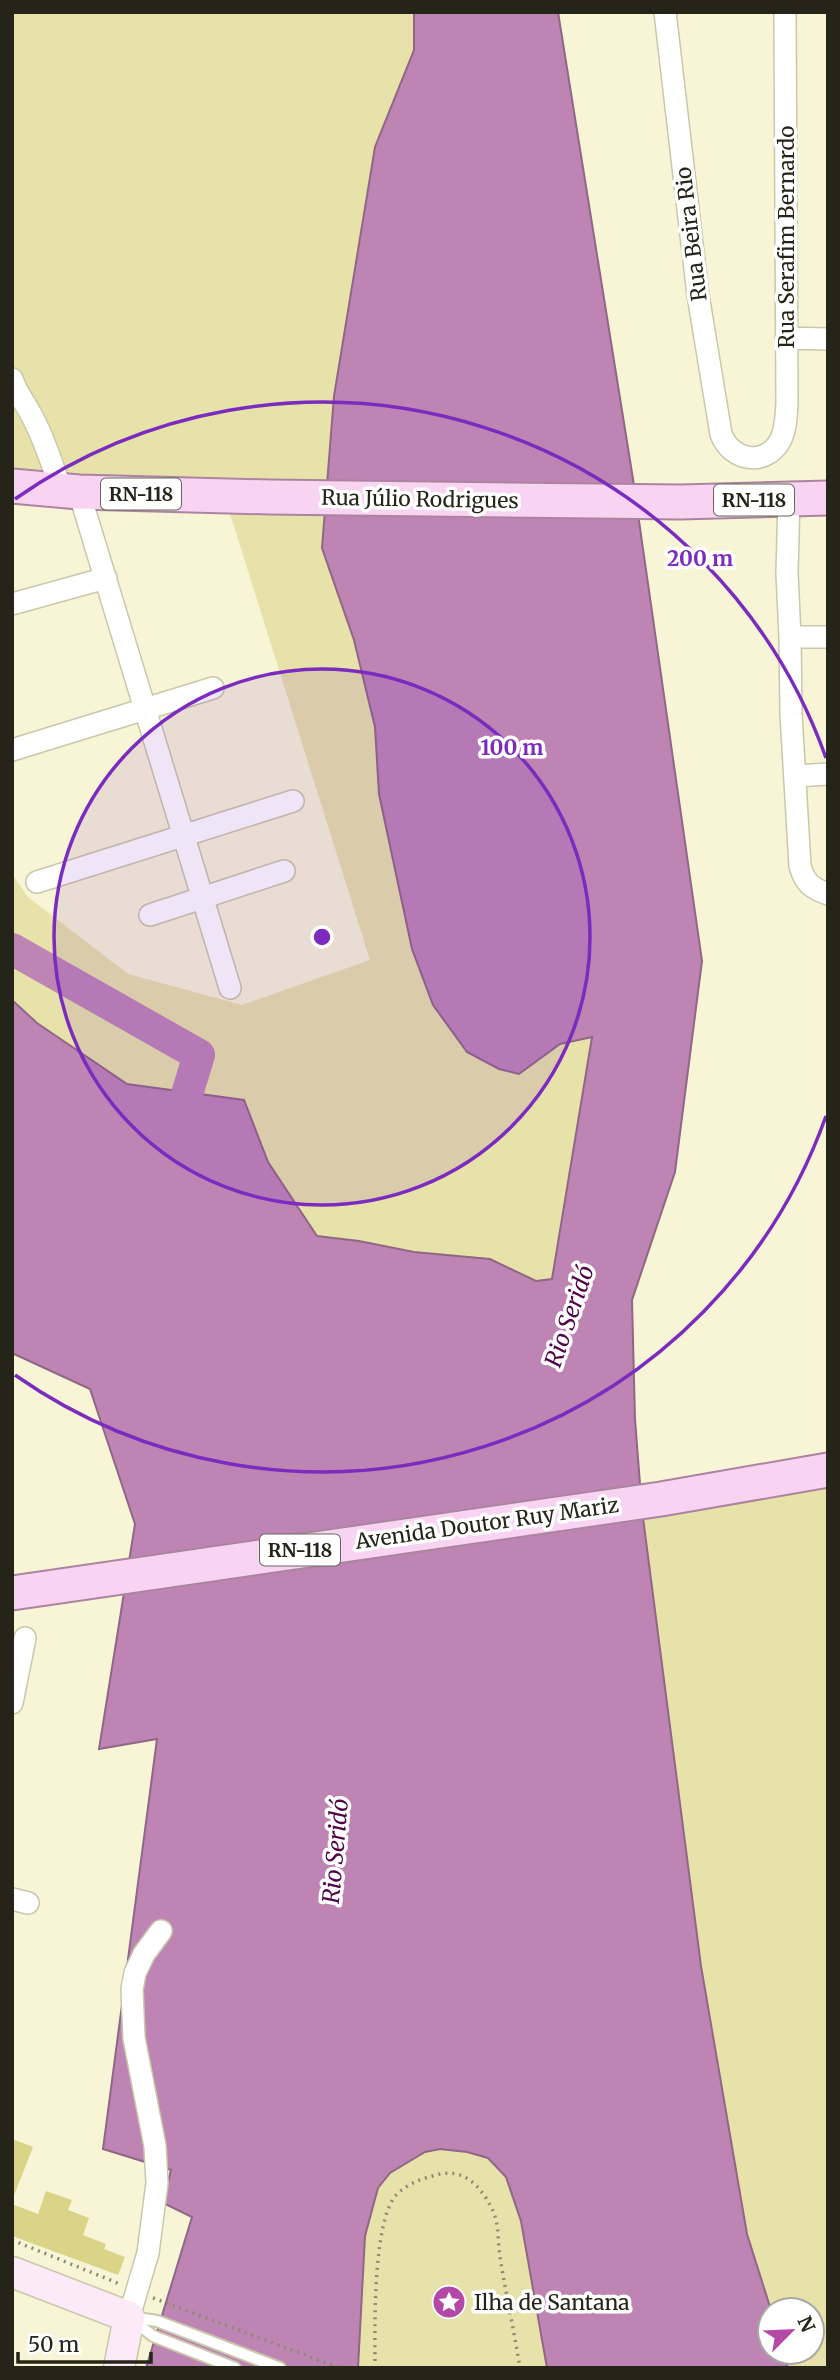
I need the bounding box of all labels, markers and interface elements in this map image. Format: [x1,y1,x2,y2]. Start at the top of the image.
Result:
street label: Rua Serafim Bernardo [773,126,800,348]
street label: Rua Beira Rio [669,165,713,303]
road number: RN-118 [101,478,181,509]
street label: Rua Júlio Rodrigues [321,484,519,514]
road number: RN-118 [714,485,794,516]
text: 200 m [667,545,733,572]
text: 100 m [481,734,543,761]
centre of rings [310,925,334,949]
water label: Rio Seridó [538,1261,600,1371]
street label: Avenida Doutor Ruy Mariz [353,1491,620,1555]
road number: RN-118 [260,1534,340,1566]
water label: Rio Seridó [316,1797,354,1905]
place icon: Ilha de Santana [430,2283,468,2321]
place label: Ilha de Santana [474,2289,630,2316]
north arrow [756,2296,826,2366]
text: N [793,2312,821,2336]
scale bar [18,2320,150,2364]
text: 50 m [28,2331,79,2358]

